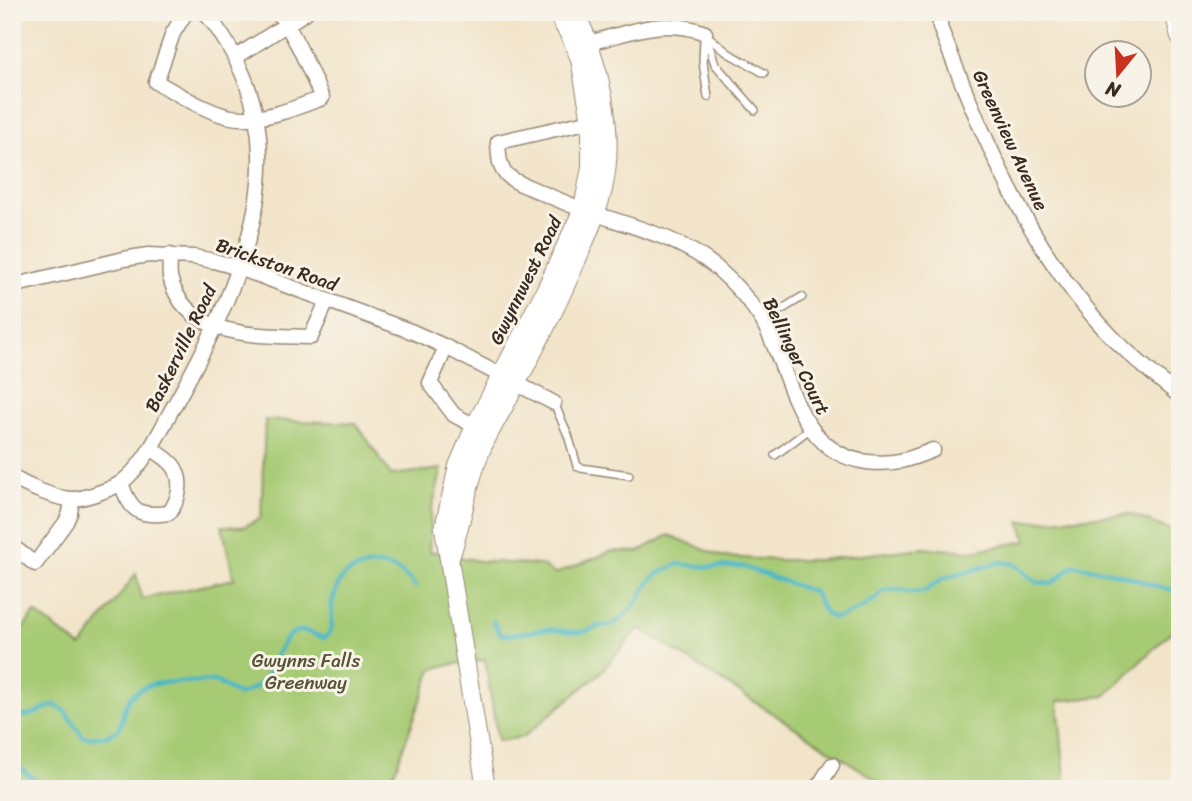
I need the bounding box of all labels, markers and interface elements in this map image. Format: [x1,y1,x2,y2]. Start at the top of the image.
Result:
north arrow [1084,38,1154,108]
street label: Greenview Avenue [963,64,1058,217]
text: N [1101,72,1125,108]
street label: Gwynnwest Road [480,209,571,350]
street label: Brickston Road [211,228,344,301]
street label: Baskerville Road [135,277,226,418]
street label: Bellinger Court [754,292,839,421]
park label: Gwynns Falls Greenway [252,644,361,699]

